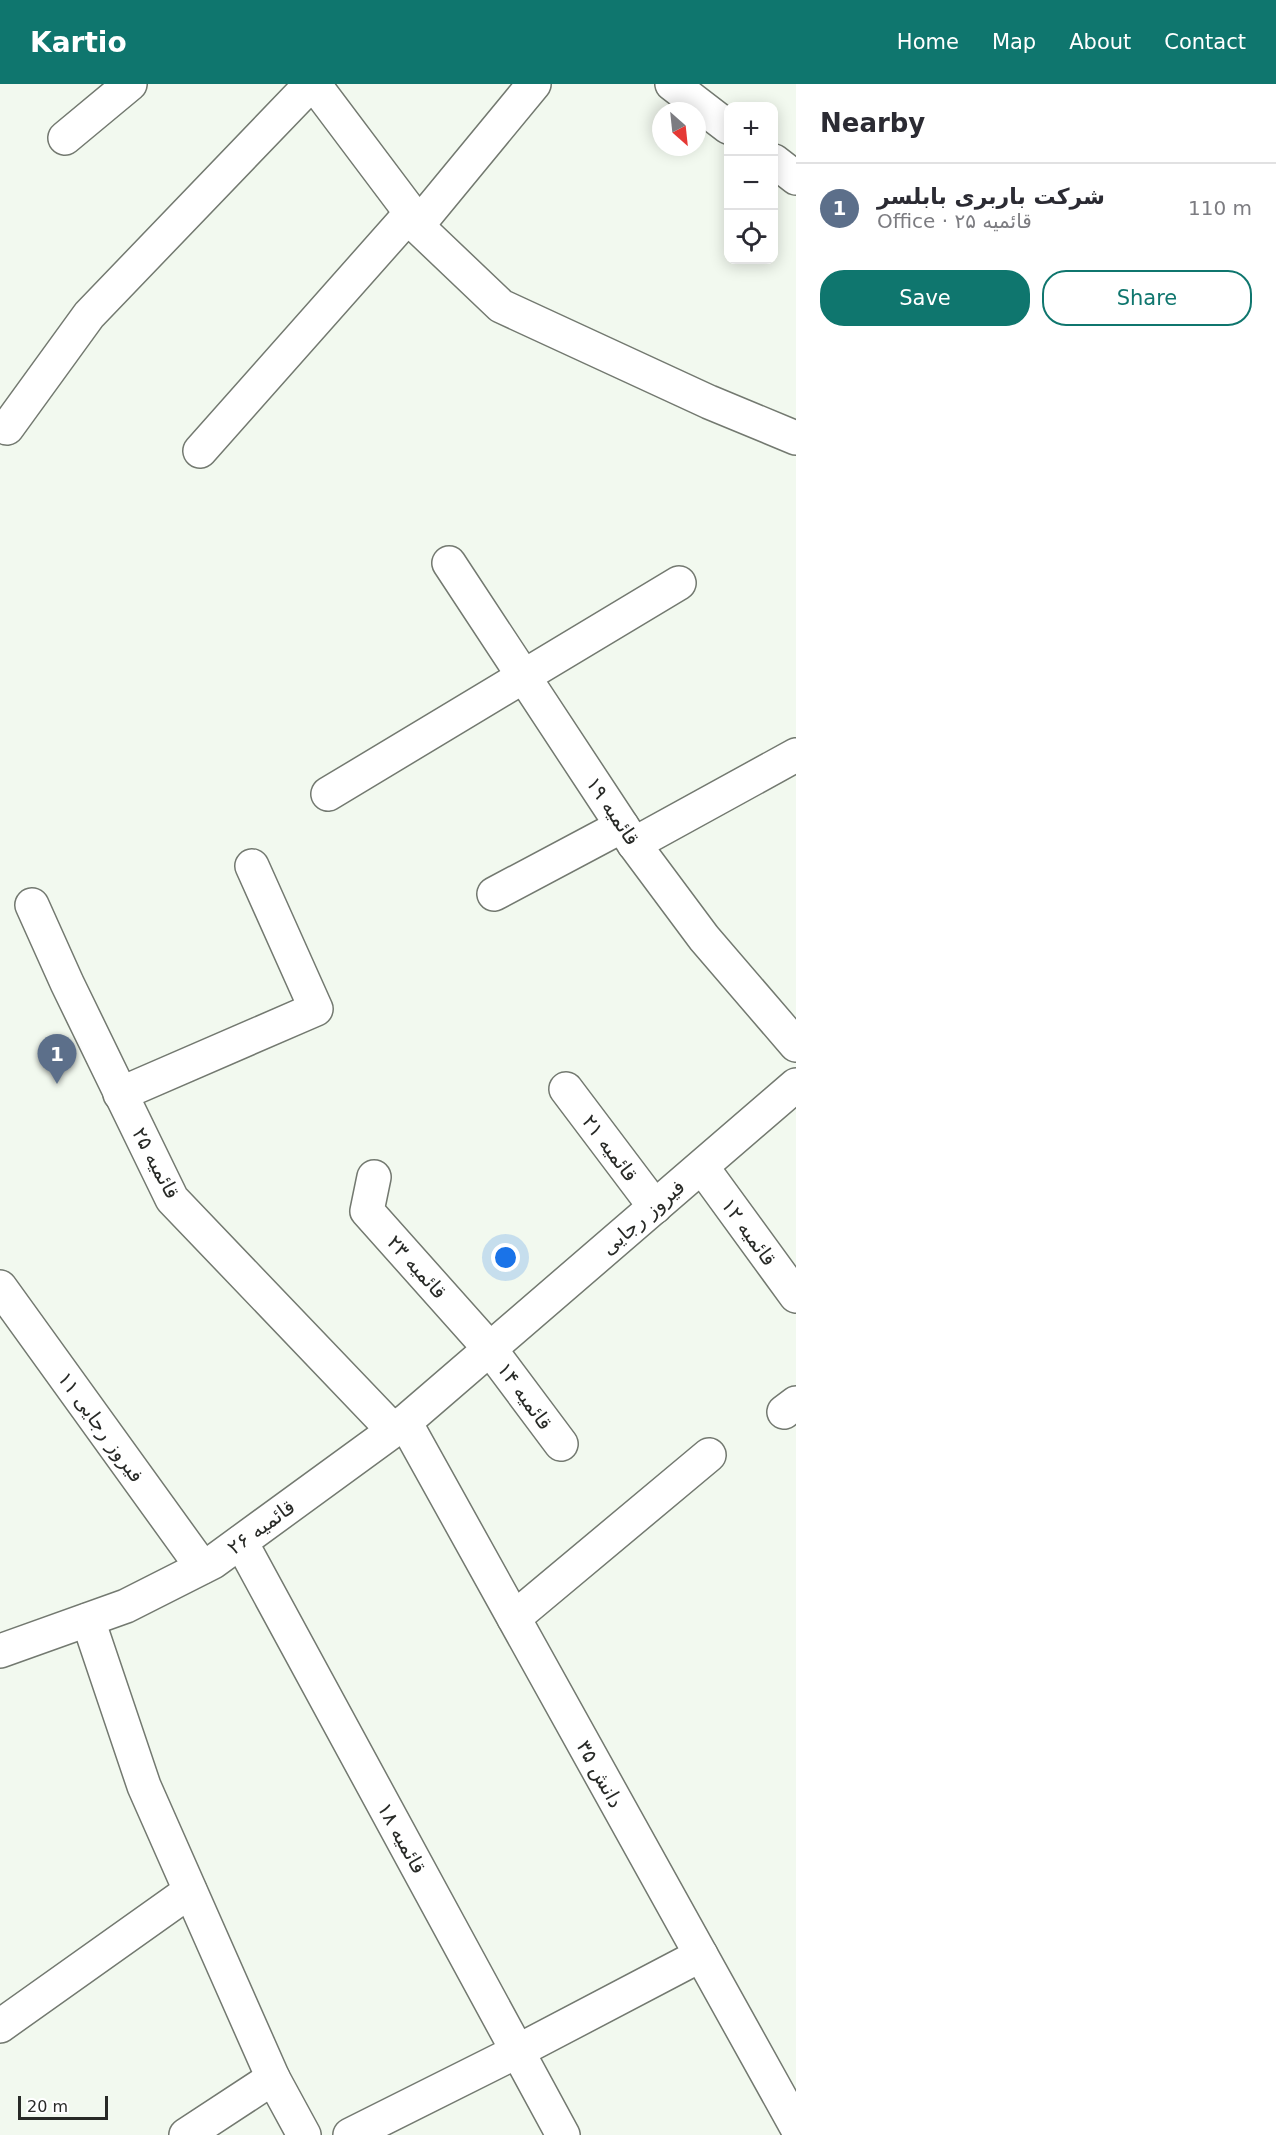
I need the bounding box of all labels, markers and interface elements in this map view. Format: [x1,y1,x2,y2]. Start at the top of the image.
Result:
text: Kartio [30,26,127,59]
text: Home [897,30,959,54]
text: Map [992,30,1036,54]
text: About [1069,30,1131,54]
text: Contact [1164,30,1246,54]
north arrow [652,102,706,156]
map controls [724,102,778,264]
button: + [724,102,778,156]
text: Nearby [820,108,925,138]
button: − [724,156,778,210]
text: شرکت باربری بابلسر [877,184,1105,209]
text: 1 [833,196,846,220]
text: 110 m [1188,196,1252,220]
text: Office · قائمیه ۲۵ [877,209,1032,233]
button: locate [724,210,778,264]
button: Save [820,270,1030,326]
button: Share [1042,270,1252,326]
street label: قائمیه ۱۹ [581,772,645,850]
pin: 1 [38,1034,76,1084]
street label: قائمیه ۲۱ [577,1110,643,1186]
street label: قائمیه ۲۵ [127,1123,185,1203]
street label: فیروز رجایی [596,1174,690,1260]
street label: قائمیه ۱۲ [717,1194,781,1270]
street label: قائمیه ۲۳ [382,1230,452,1304]
your location [491,1243,520,1272]
street label: قائمیه ۱۴ [493,1358,557,1434]
street label: فیروز رجایی ۱۱ [53,1367,149,1487]
street label: قائمیه ۲۶ [223,1495,299,1559]
street label: دانش ۳۵ [572,1736,628,1812]
street label: قائمیه ۱۸ [373,1798,431,1878]
scale bar [18,2093,108,2120]
text: 20 m [27,2097,68,2116]

